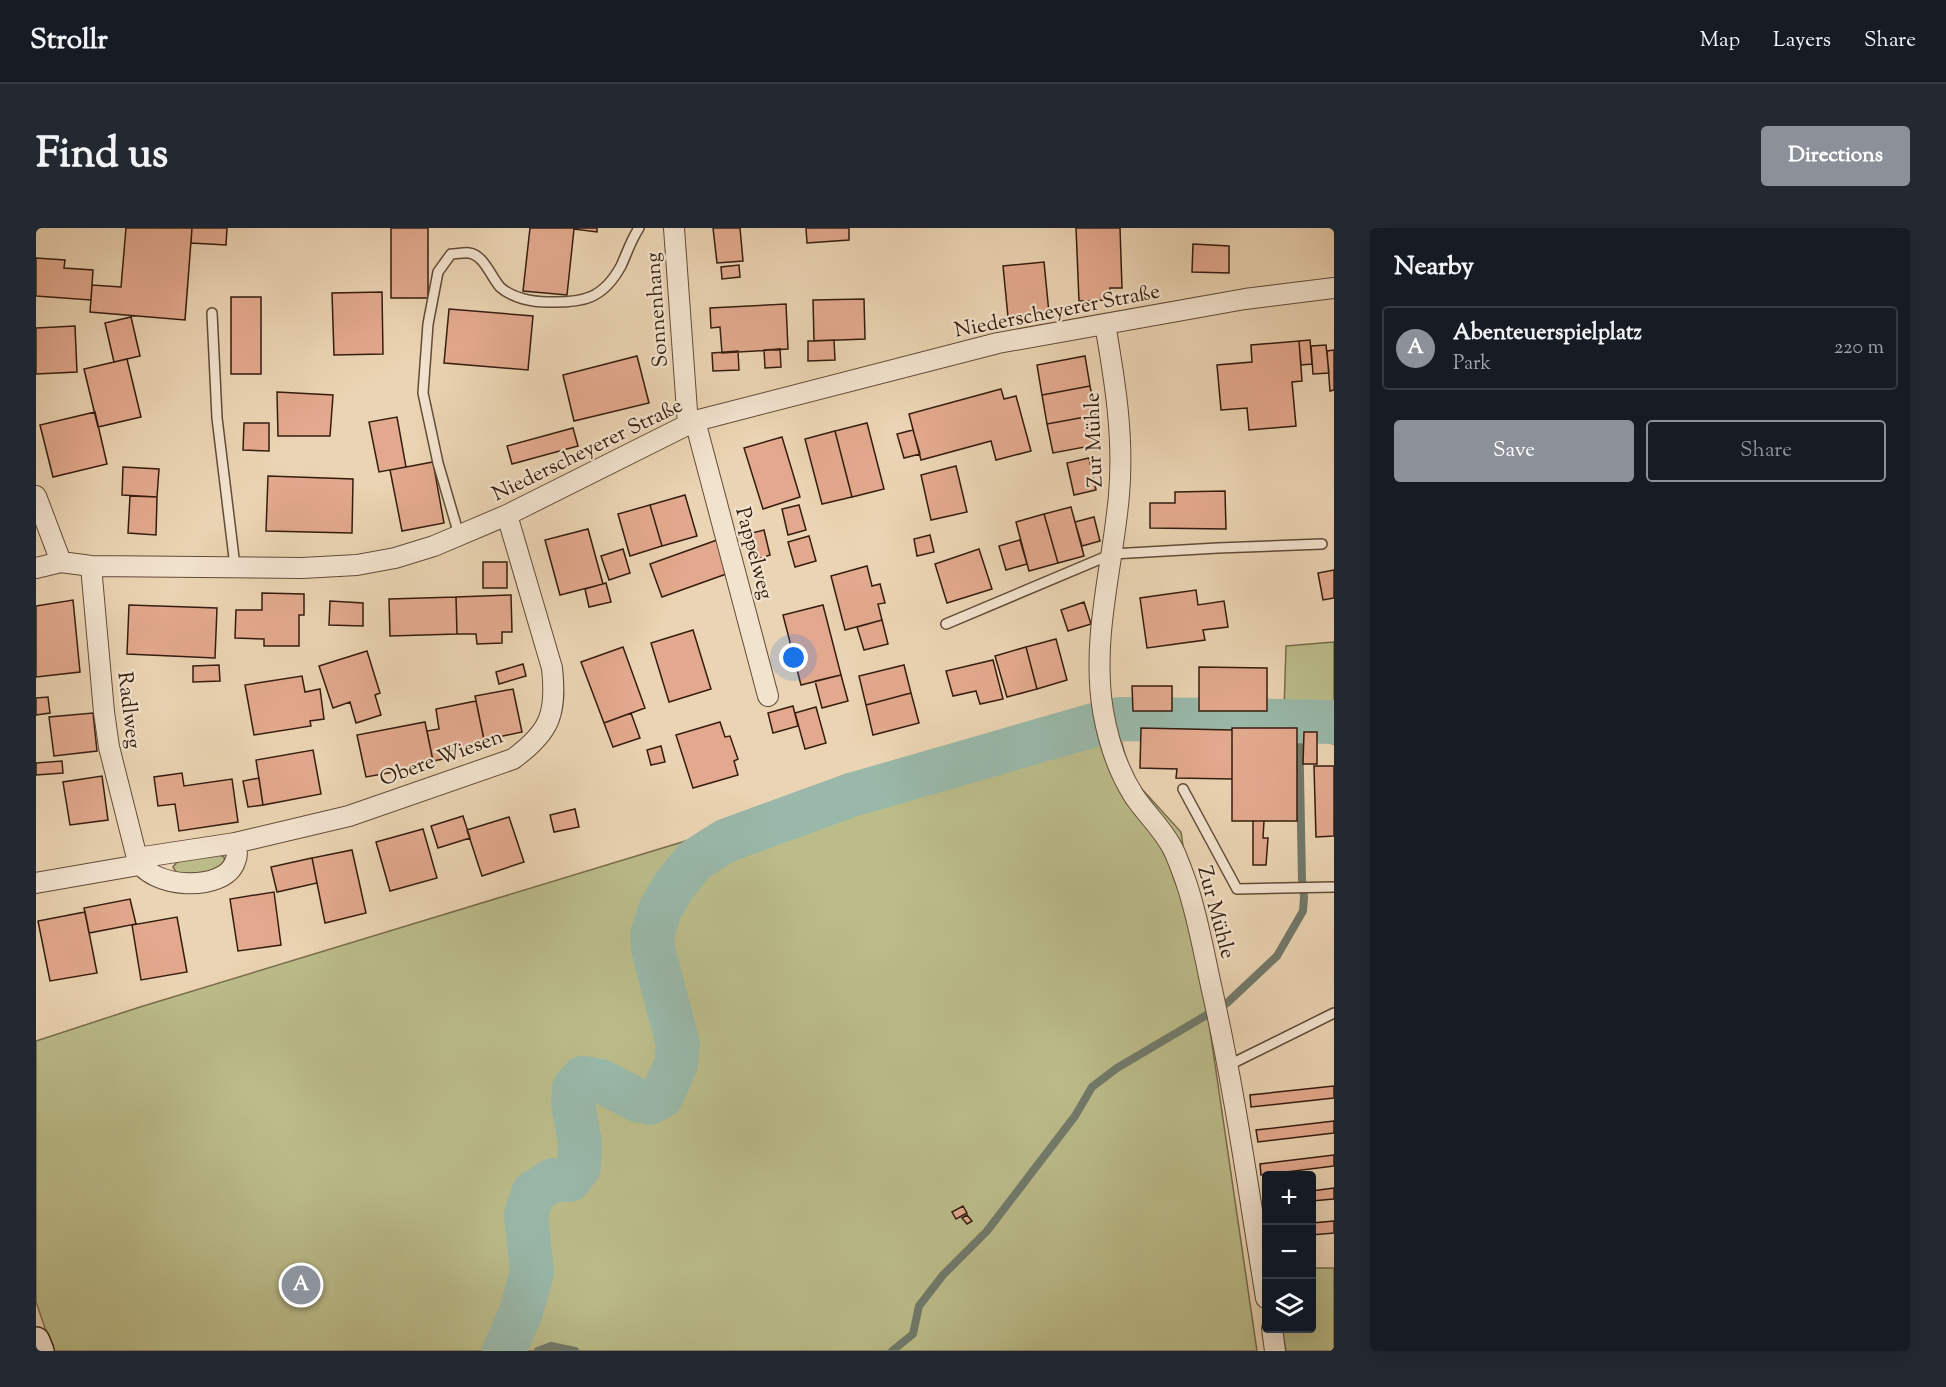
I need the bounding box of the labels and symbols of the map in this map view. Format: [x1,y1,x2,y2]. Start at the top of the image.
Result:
street label: Sonnenhang [639,251,677,368]
street label: Niederscheyerer Straße [952,277,1163,347]
street label: Niederscheyerer Straße [487,392,688,510]
street label: Zur Mühle [1078,392,1112,488]
street label: Pappelweg [726,504,780,603]
your location [779,643,808,672]
street label: Radlweg [108,670,148,750]
street label: Obere Wiesen [376,723,508,795]
street label: Zur Mühle [1188,863,1242,962]
pin: A [282,1262,320,1308]

